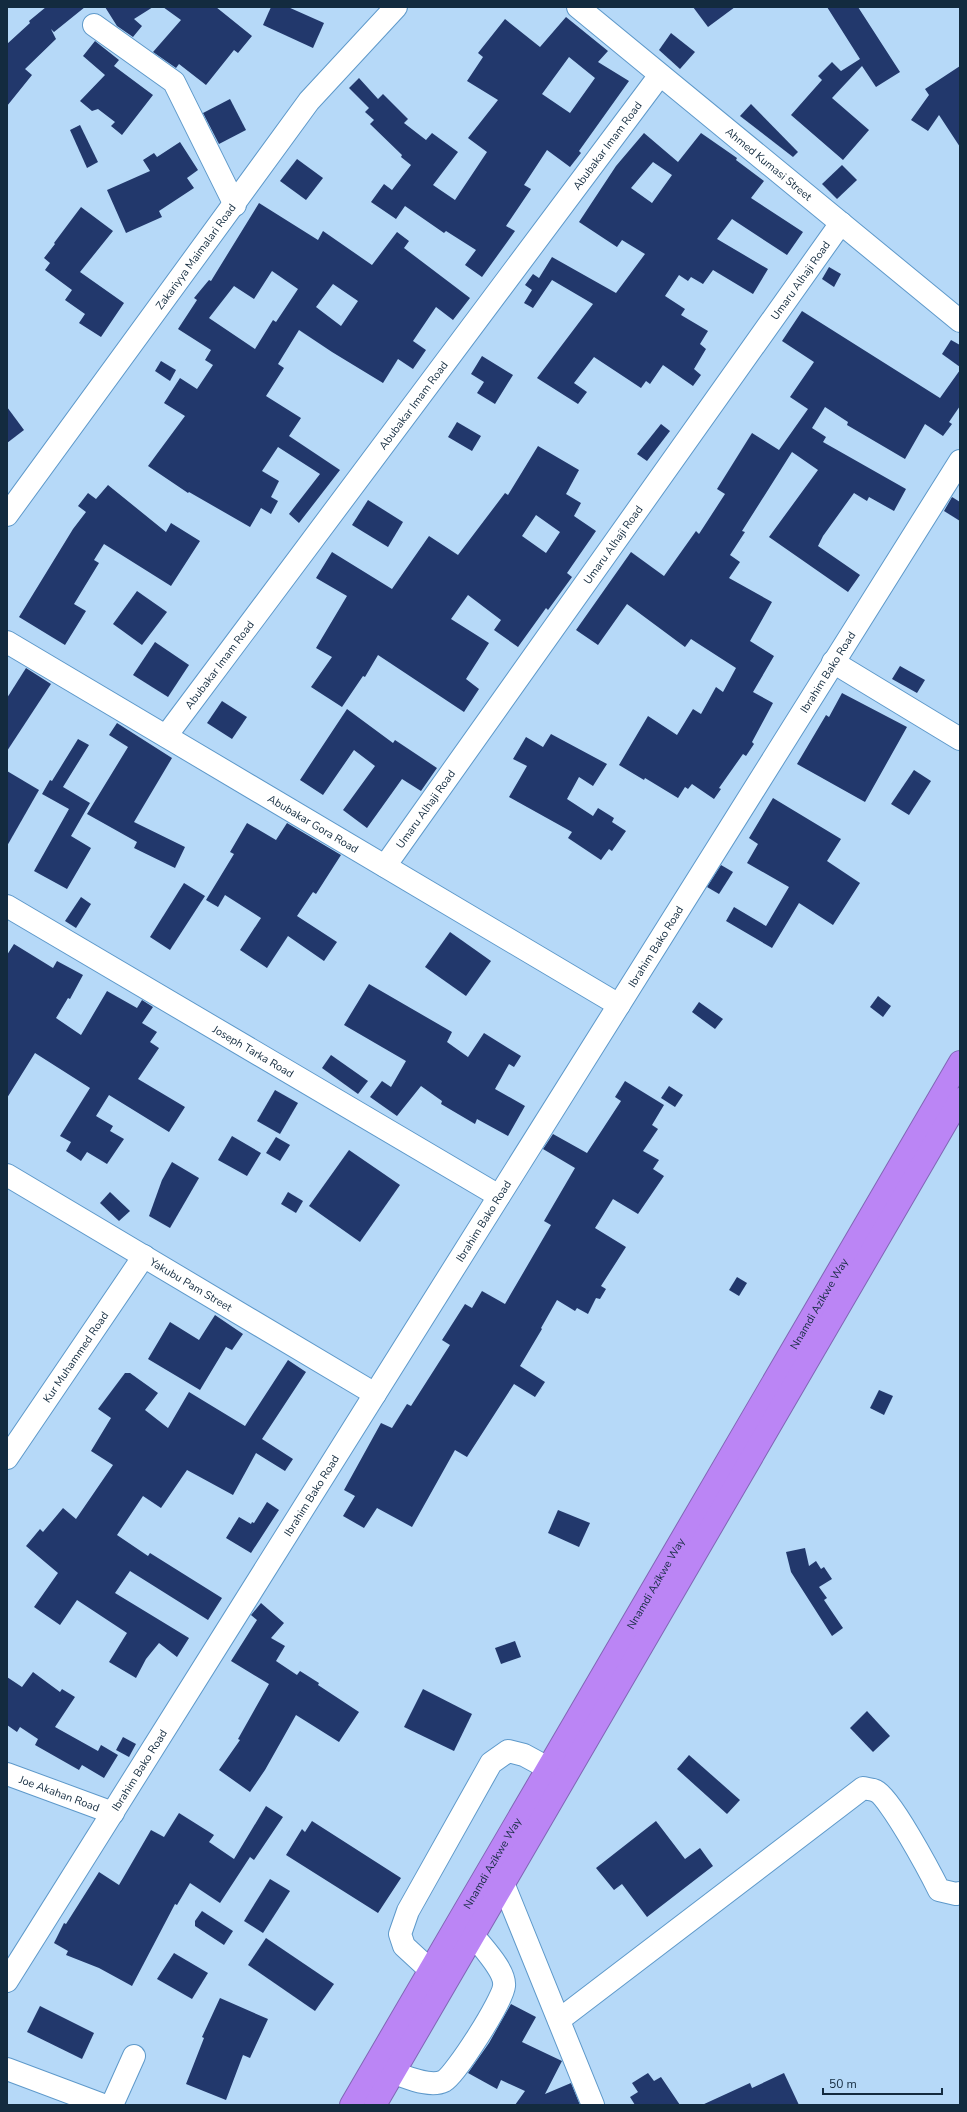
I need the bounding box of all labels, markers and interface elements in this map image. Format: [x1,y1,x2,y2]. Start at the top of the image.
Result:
street label: Abubakar Imam Road [570,99,646,193]
street label: Ahmed Kumasi Street [722,124,815,204]
street label: Zakariyya Maimalari Road [152,201,240,313]
street label: Umaru Alhaji Road [768,238,834,323]
street label: Abubakar Imam Road [376,358,452,453]
street label: Umaru Alhaji Road [580,503,646,587]
street label: Abubakar Imam Road [182,618,258,712]
street label: Ibrahim Bako Road [797,629,859,716]
street label: Umaru Alhaji Road [393,767,459,852]
street label: Abubakar Gora Road [265,791,361,857]
street label: Ibrahim Bako Road [625,903,687,990]
street label: Joseph Tarka Road [209,1021,296,1081]
street label: Ibrahim Bako Road [453,1178,515,1265]
street label: Yakubu Pam Street [146,1254,235,1315]
street label: Nnamdi Azikwe Way [787,1255,852,1352]
street label: Kur Muhammed Road [40,1309,112,1406]
street label: Ibrahim Bako Road [281,1452,343,1539]
street label: Nnamdi Azikwe Way [623,1535,689,1632]
street label: Ibrahim Bako Road [109,1727,171,1814]
street label: Joe Akahan Road [16,1772,102,1815]
street label: Nnamdi Azikwe Way [460,1815,525,1912]
scale bar [823,2070,942,2096]
text: 50 m [829,2076,857,2092]

